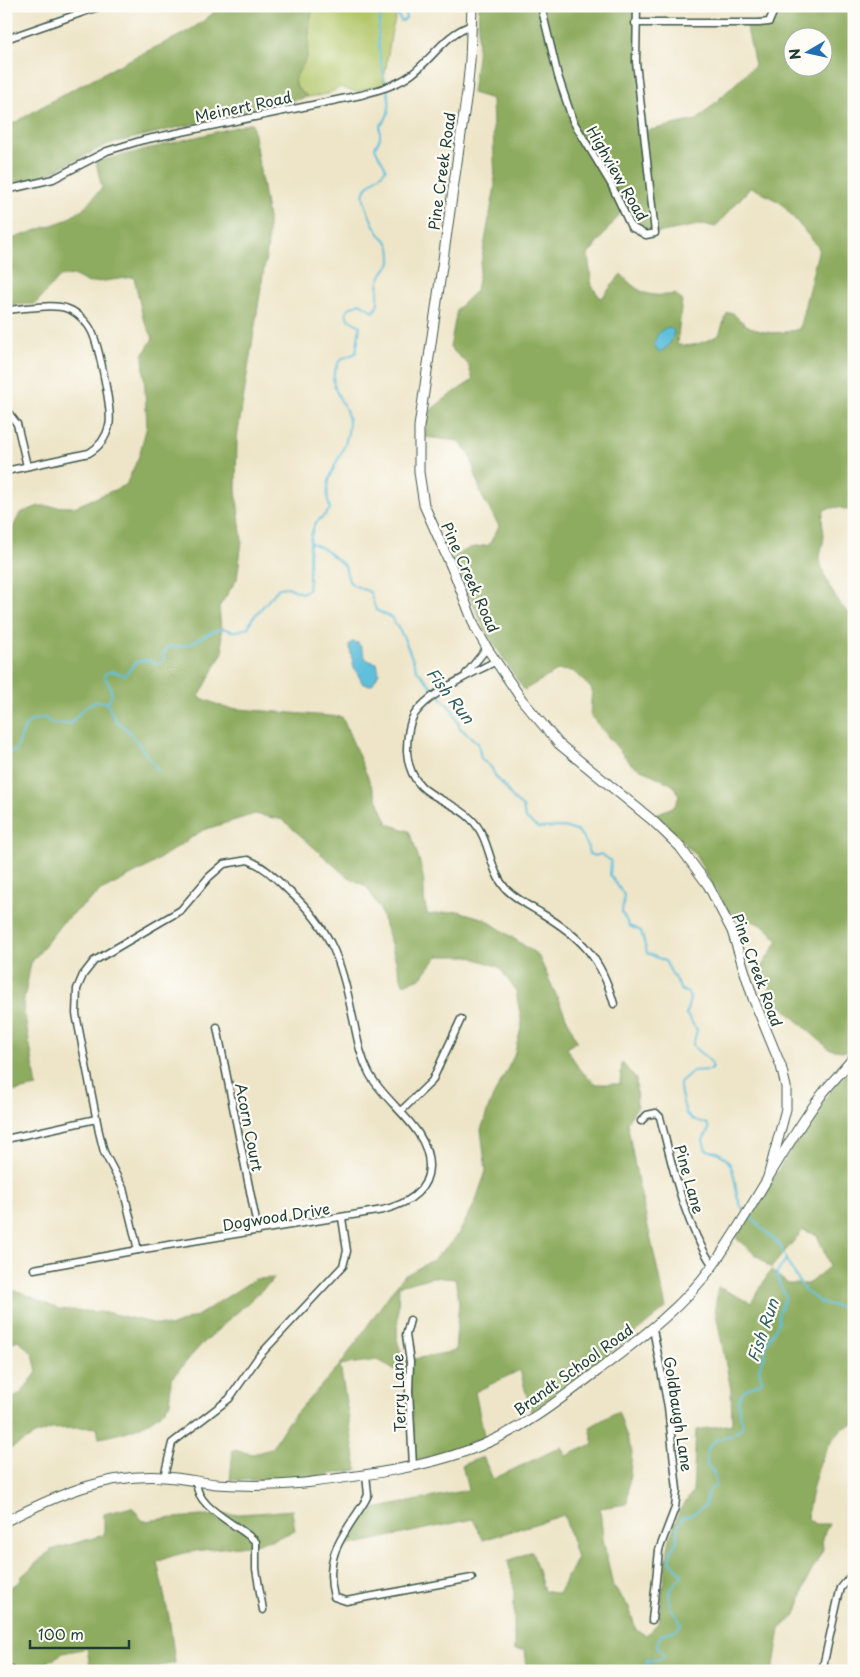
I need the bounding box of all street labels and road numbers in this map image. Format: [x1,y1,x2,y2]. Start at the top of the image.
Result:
street label: Meinert Road [192,84,294,127]
street label: Pine Creek Road [421,111,461,231]
street label: Highview Road [581,121,655,225]
street label: Pine Creek Road [436,518,506,636]
street label: Pine Creek Road [727,910,789,1030]
street label: Acorn Court [230,1081,270,1173]
street label: Pine Lane [669,1142,711,1216]
street label: Dogwood Drive [221,1196,331,1236]
street label: Brandt School Road [508,1318,638,1420]
street label: Terry Lane [385,1353,411,1433]
street label: Goldbaugh Lane [659,1355,699,1473]

